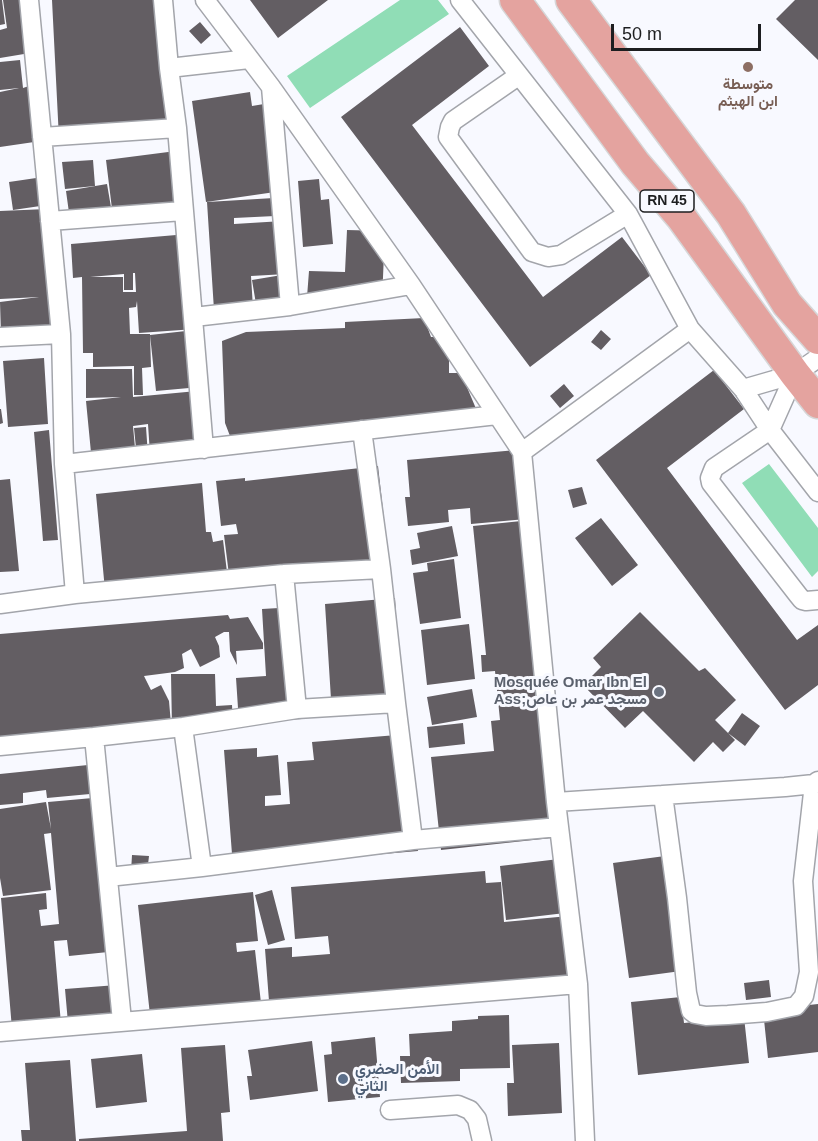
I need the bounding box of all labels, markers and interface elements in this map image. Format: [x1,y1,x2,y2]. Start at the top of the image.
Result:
scale bar [614,12,764,50]
text: 50 m [622,24,662,44]
marker: متوسطة ابن الهيثم [741,60,755,74]
place label: متوسطة ابن الهيثم [718,76,778,111]
road number: RN 45 [640,190,694,212]
place label: Mosquée Omar Ibn El Ass;مسجد عمر بن عاص [494,674,647,709]
marker: Mosquée Omar Ibn El Ass;مسجد عمر بن عاص [652,685,666,699]
place label: الأمن الحضري الثاني [355,1061,439,1096]
marker: الأمن الحضري الثاني [336,1072,350,1086]

